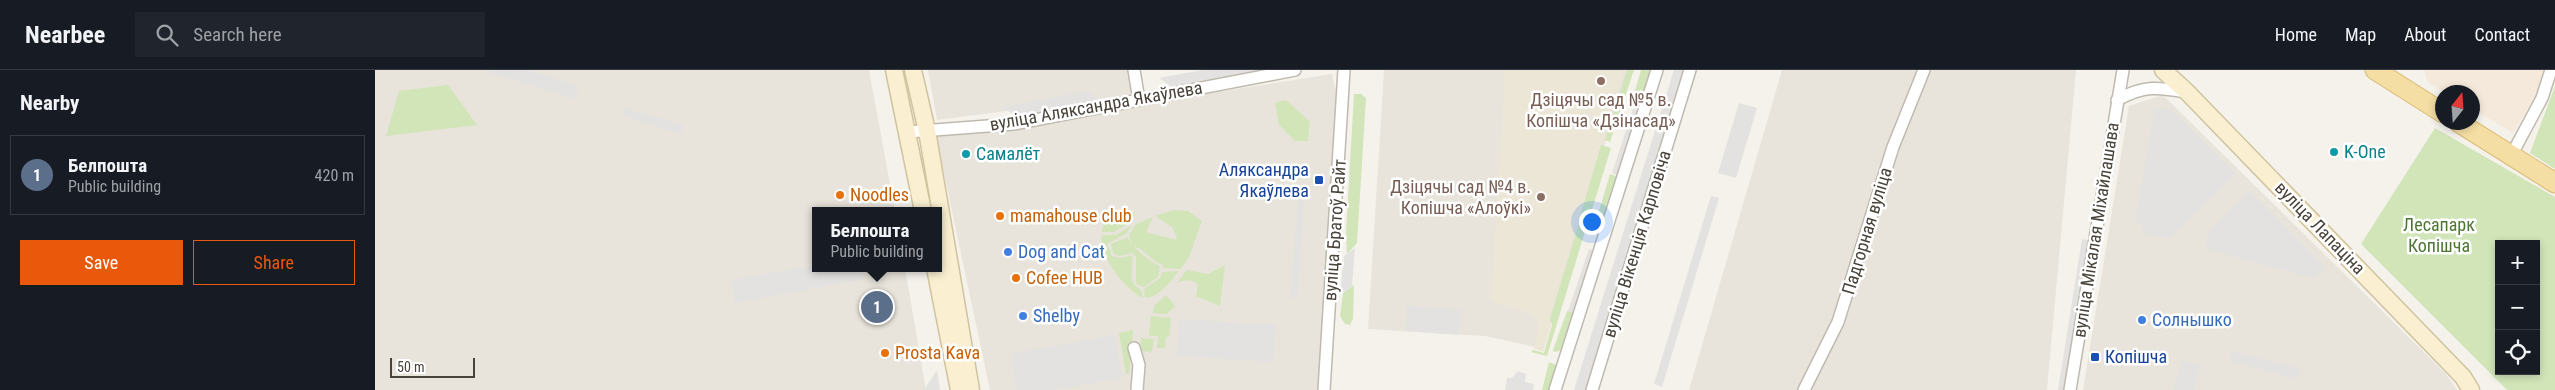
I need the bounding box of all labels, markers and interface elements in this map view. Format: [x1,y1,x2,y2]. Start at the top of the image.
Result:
search box [135,12,485,57]
text: Nearbee [25,21,105,49]
icon: search [153,21,181,49]
text: Search here [193,23,282,46]
text: Home [2275,24,2317,45]
text: Map [2345,24,2376,45]
text: About [2404,24,2446,45]
text: Contact [2474,24,2530,45]
marker: Дзіцячы сад №5 в. Копішча «Дзінасад» [1595,75,1607,87]
street label: вуліца Аляксандра Якаўлева [988,76,1204,135]
north arrow [2435,85,2480,130]
place label: Дзіцячы сад №5 в. Копішча «Дзінасад» [1526,89,1676,131]
text: Nearby [20,91,79,115]
street label: вуліца Мікалая Міхайлашава [2068,121,2123,339]
place label: K-One [2344,141,2386,162]
place label: Самалёт [976,143,1041,164]
marker: K-One [2328,146,2340,158]
marker: Самалёт [960,148,972,160]
street label: вуліца Вікенція Карповіча [1598,148,1675,340]
text: Белпошта [68,154,147,177]
street label: вуліца Братоў Райт [1319,158,1350,302]
place label: Аляксандра Якаўлева [1219,159,1309,201]
street label: Падгорная вуліца [1837,165,1896,297]
text: 1 [33,166,41,185]
text: 420 m [315,166,354,185]
marker: Аляксандра Якаўлева [1313,174,1325,186]
place label: Дзіцячы сад №4 в. Копішча «Алоўкі» [1390,176,1531,218]
text: Public building [68,177,161,196]
street label: вуліца Лапаціна [2271,177,2370,278]
place label: Noodles [850,184,909,205]
marker: Noodles [834,189,846,201]
marker: Дзіцячы сад №4 в. Копішча «Алоўкі» [1535,191,1547,203]
place label: mamahouse club [1010,205,1132,226]
popup [812,207,942,272]
your location [1579,209,1605,235]
marker: mamahouse club [994,210,1006,222]
park label: Лесапарк Копішча [2403,214,2475,256]
text: Белпошта [830,219,910,242]
button: Save [20,240,183,285]
button: Share [193,240,355,285]
map controls [2495,240,2540,375]
button: + [2495,240,2540,285]
place label: Dog and Cat [1018,241,1105,262]
text: Public building [830,242,924,261]
marker: Dog and Cat [1002,246,1014,258]
place label: Cofee HUB [1026,267,1103,288]
marker: Cofee HUB [1010,272,1022,284]
button: − [2495,285,2540,330]
pin: 1 [861,288,893,326]
place label: Shelby [1033,305,1080,326]
place label: Солнышко [2152,309,2232,330]
marker: Shelby [1017,310,1029,322]
marker: Солнышко [2136,314,2148,326]
button: locate [2495,330,2540,375]
place label: Prosta Kava [895,342,980,363]
place label: Копішча [2105,346,2167,367]
marker: Prosta Kava [879,347,891,359]
marker: Копішча [2089,351,2101,363]
scale bar [390,355,475,378]
text: 50 m [397,359,425,375]

